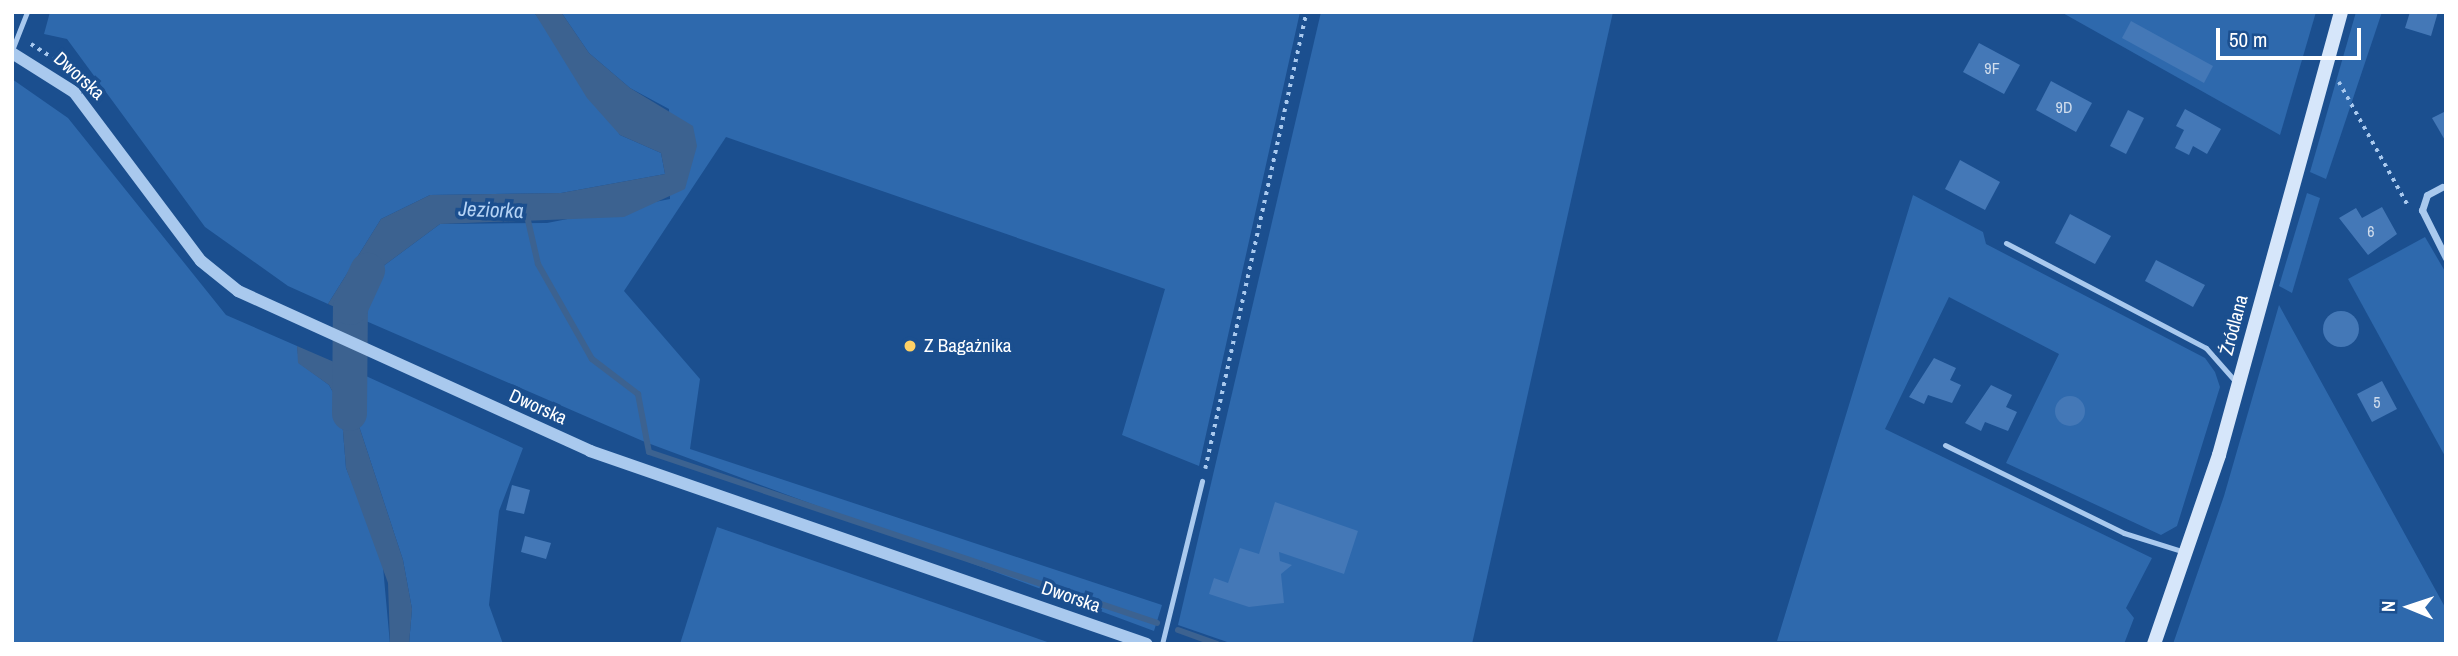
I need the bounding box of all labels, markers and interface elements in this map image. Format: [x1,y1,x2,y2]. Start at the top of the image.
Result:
scale bar [2220,14,2365,58]
text: 50 m [2229,25,2267,54]
street label: Dworska [49,47,109,105]
house number: 9F [1984,58,2000,78]
house number: 9D [2056,97,2072,117]
water label: Jeziorka [458,196,524,224]
house number: 6 [2367,221,2375,241]
street label: Źródlana [2215,292,2253,358]
place label: Z Bagażnika [924,335,1011,357]
marker: Z Bagażnika [902,338,918,354]
street label: Dworska [506,384,570,430]
house number: 5 [2373,392,2381,412]
north arrow [2374,572,2444,642]
street label: Dworska [1039,576,1103,618]
text: N [2375,600,2401,612]

